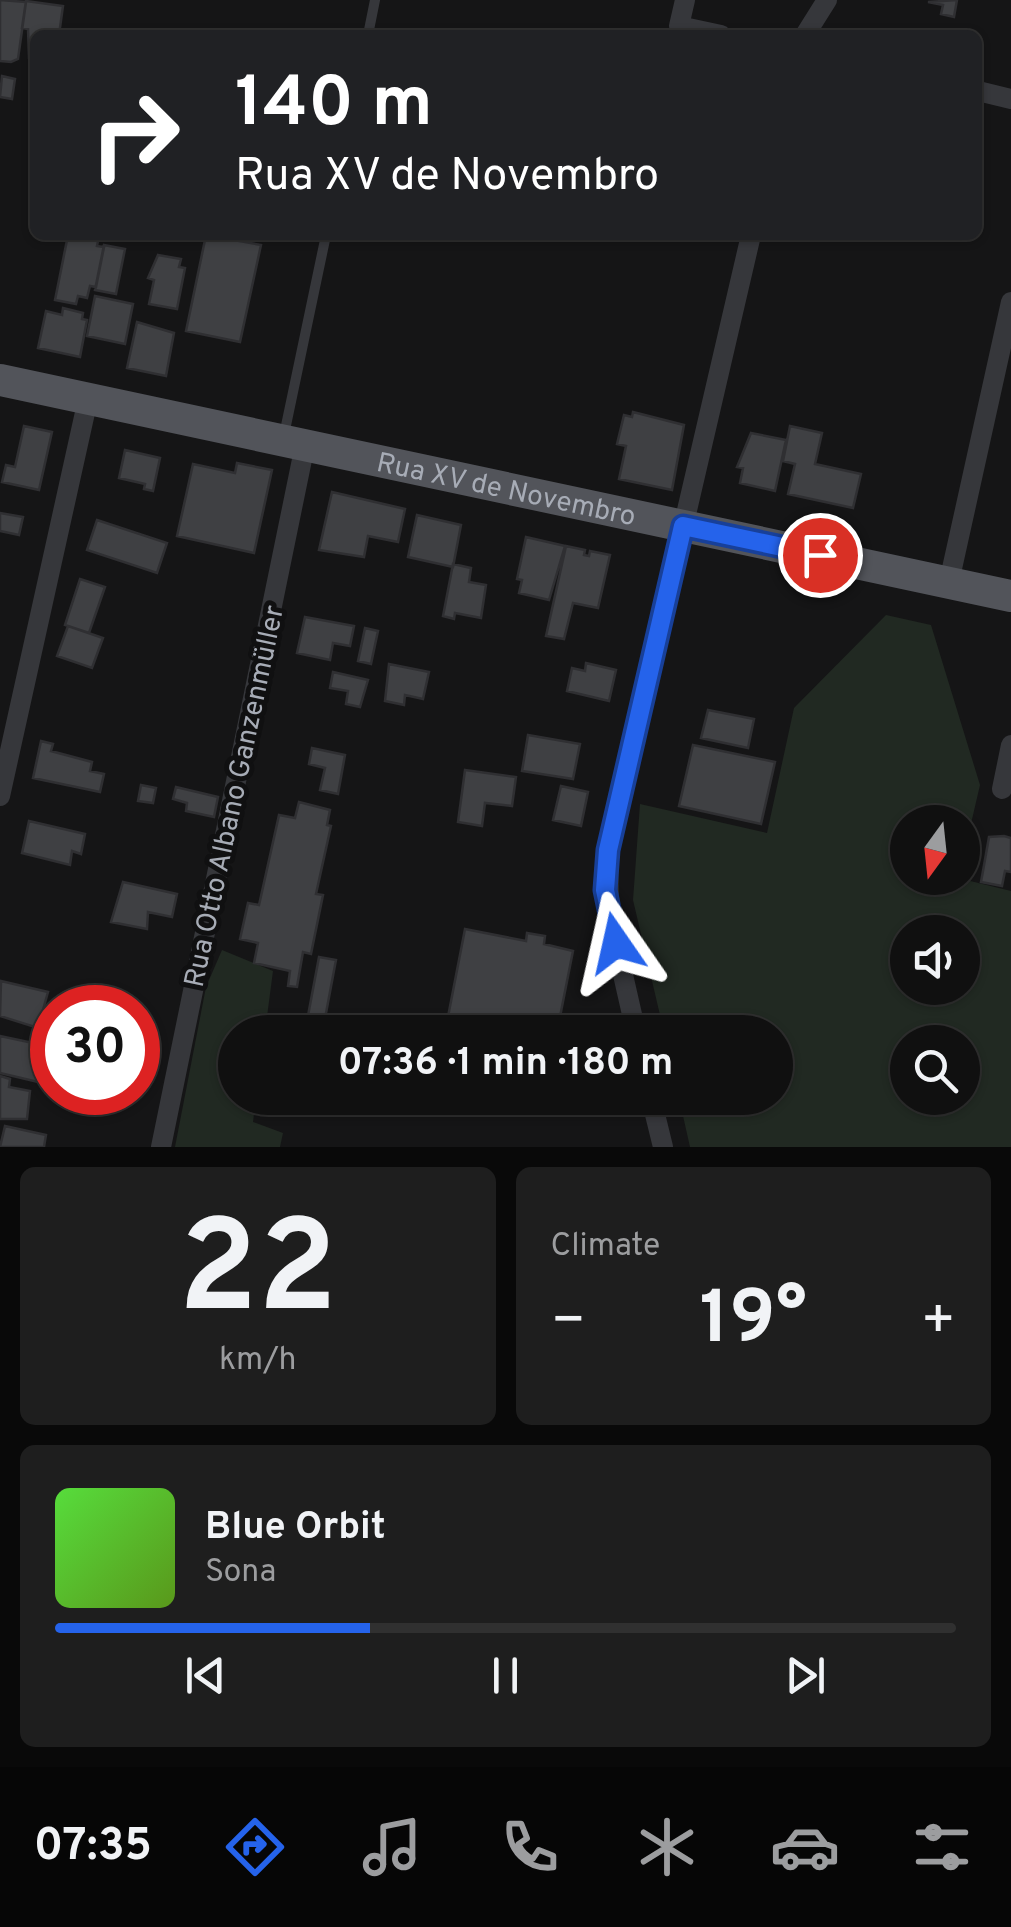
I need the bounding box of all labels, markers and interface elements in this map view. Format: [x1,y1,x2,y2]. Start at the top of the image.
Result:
text: 140 m [235,62,433,151]
icon: right [70,70,200,200]
text: Rua XV de Novembro [235,149,659,206]
street label: Rua XV de Novembro [373,446,639,536]
pin [778,513,863,598]
icon: arrive [793,528,848,583]
street label: Rua Otto Albano Ganzenmüller [178,602,294,991]
north arrow [890,805,980,895]
map controls [890,805,980,1115]
position arrow [564,891,668,995]
button: sound [890,915,980,1005]
speed limit sign: 30 [30,985,160,1115]
button: search [890,1025,980,1115]
text: 07:36 · 1 min · 180 m [338,1040,673,1089]
text: 22 [178,1193,337,1358]
text: Climate [551,1227,660,1267]
text: 19° [700,1275,807,1370]
text: − [551,1288,586,1358]
text: + [921,1288,956,1358]
text: km/h [219,1341,297,1381]
text: Blue Orbit [205,1504,386,1553]
text: Sona [205,1553,276,1593]
icon: previous [178,1648,233,1703]
icon: pause [478,1648,533,1703]
icon: next [778,1648,833,1703]
icon: directions [220,1812,290,1882]
icon: music [357,1812,427,1882]
icon: phone [495,1812,565,1882]
icon: climate [632,1812,702,1882]
icon: car [770,1812,840,1882]
icon: filters [907,1812,977,1882]
text: 07:35 [34,1819,152,1876]

